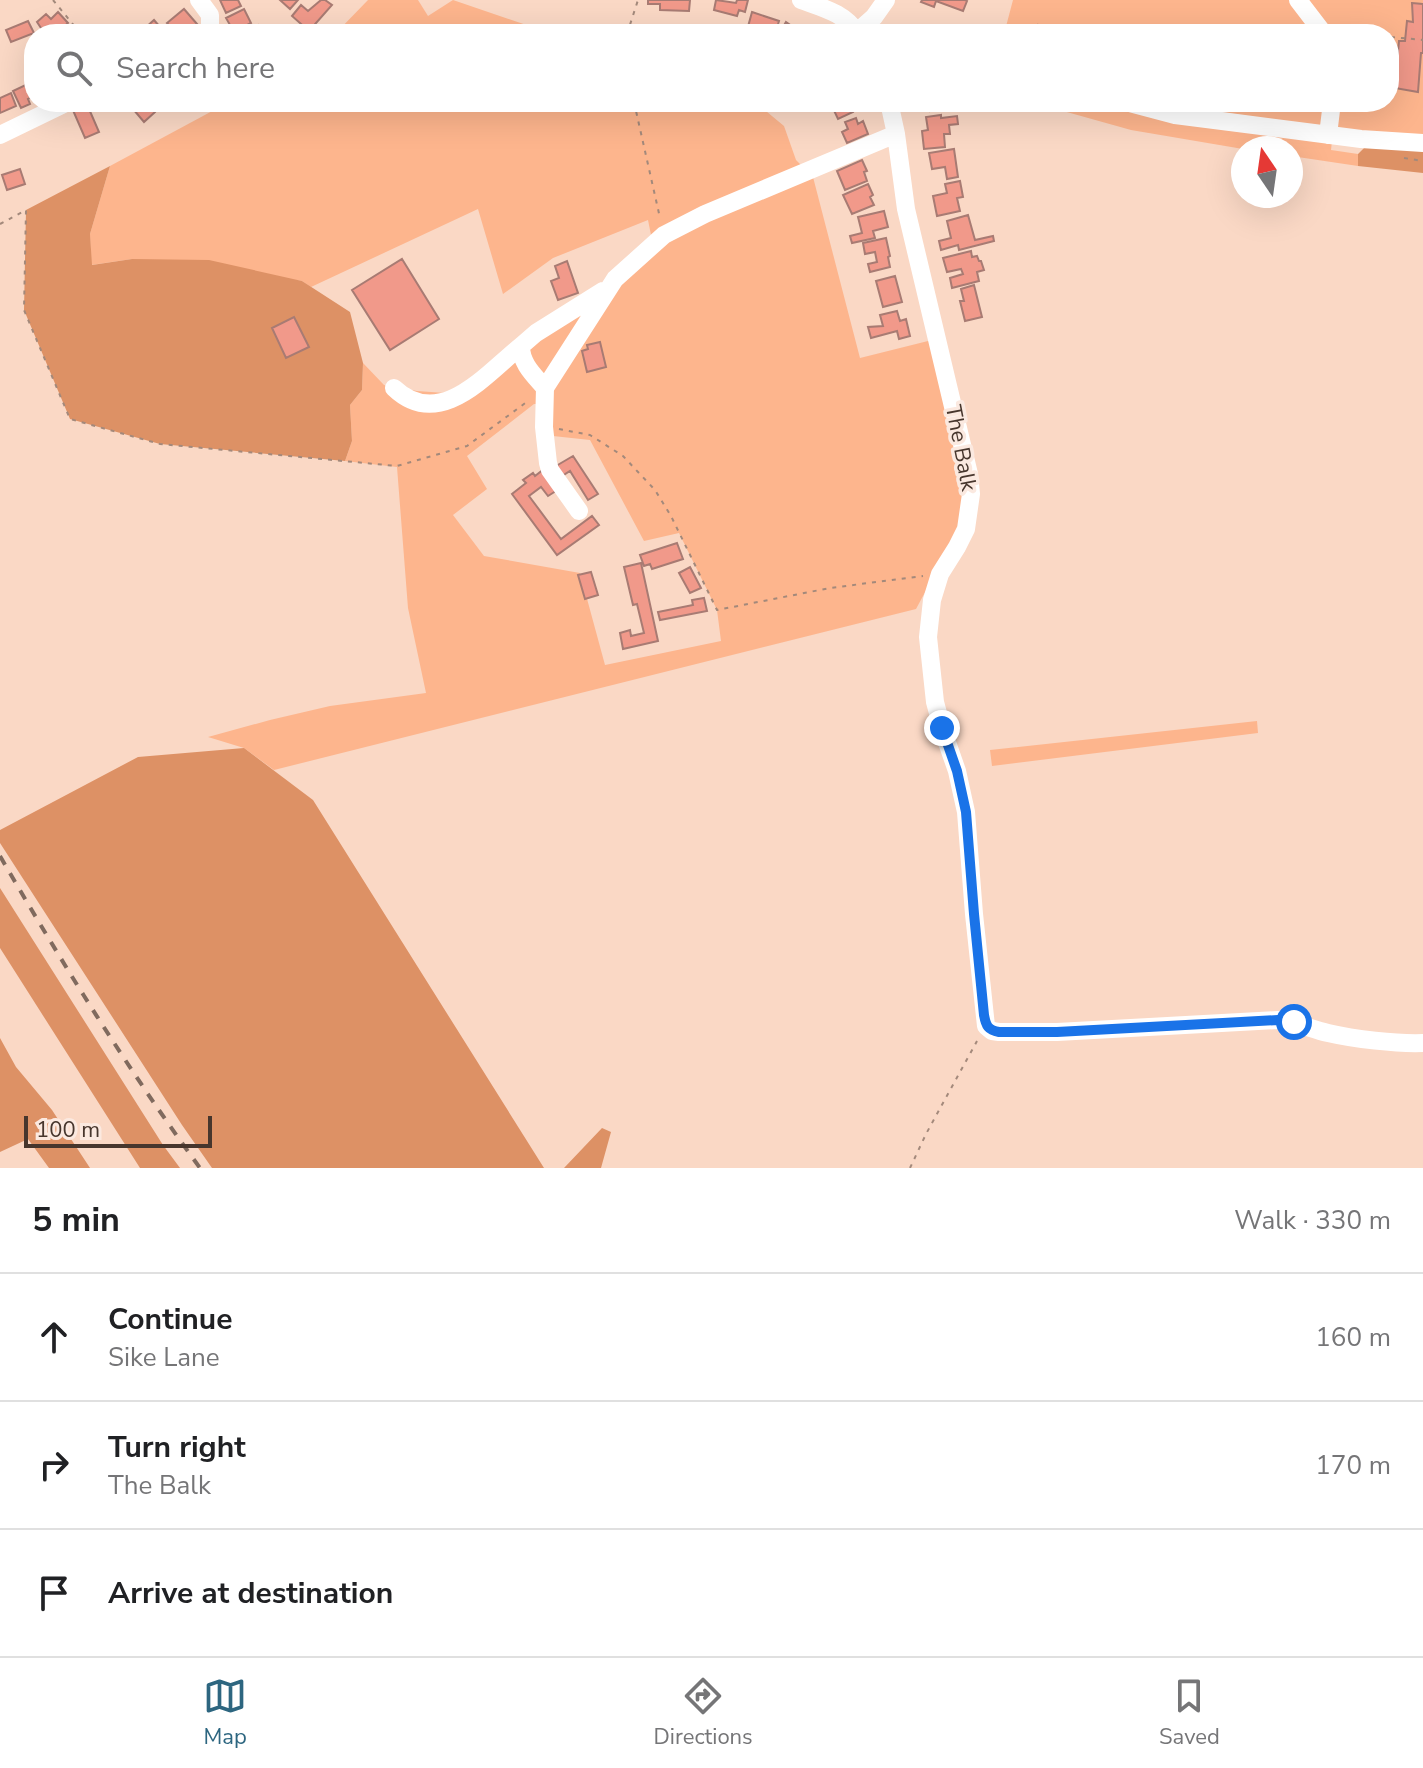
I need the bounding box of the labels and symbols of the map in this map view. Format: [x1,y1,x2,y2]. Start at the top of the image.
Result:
north arrow [1231,136,1303,208]
street label: The Balk [938,402,984,495]
route end [924,710,960,746]
route start [1276,1004,1312,1040]
scale bar [24,1112,212,1148]

